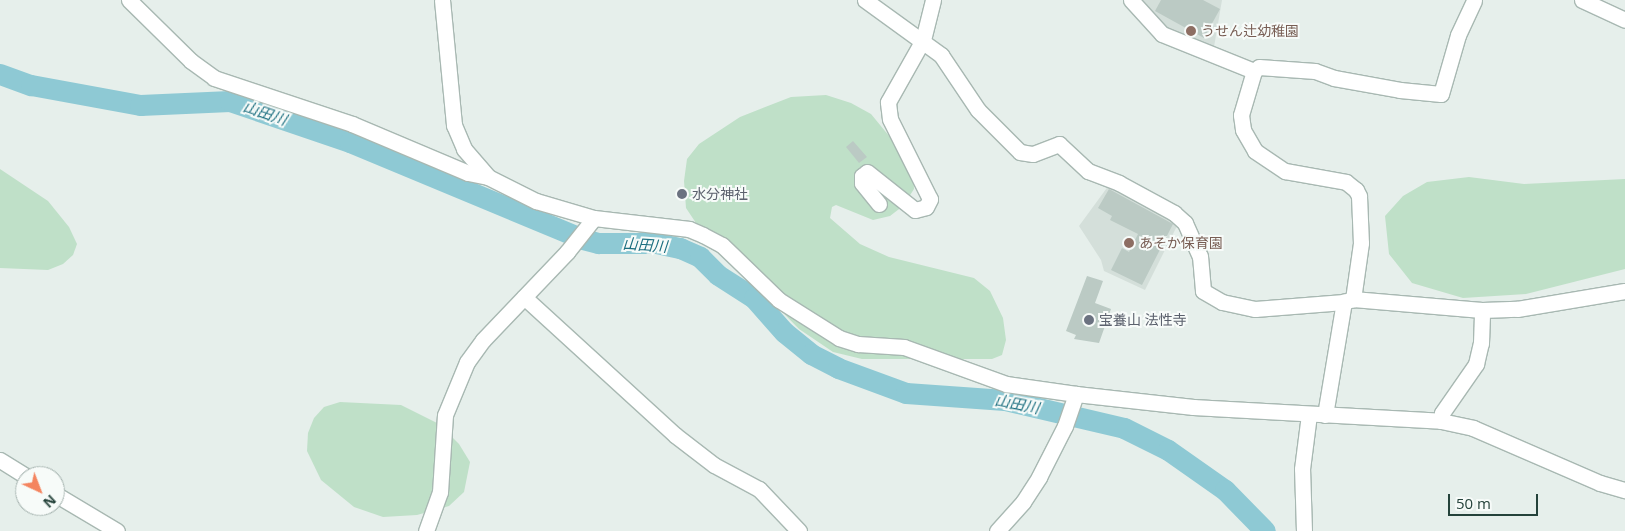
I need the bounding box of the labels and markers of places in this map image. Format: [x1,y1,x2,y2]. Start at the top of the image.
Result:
place label: うせん辻幼稚園 [1201,23,1299,39]
marker: うせん辻幼稚園 [1185,25,1197,37]
place label: 水分神社 [692,186,748,202]
marker: 水分神社 [676,188,688,200]
place label: あそか保育園 [1139,235,1223,251]
marker: あそか保育園 [1123,237,1135,249]
place label: 宝養山 法性寺 [1099,312,1187,328]
marker: 宝養山 法性寺 [1083,314,1095,326]

